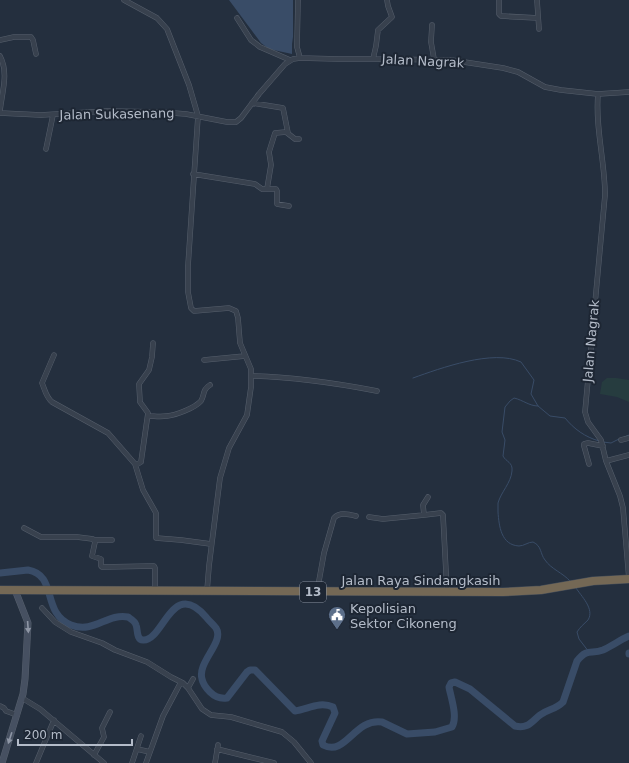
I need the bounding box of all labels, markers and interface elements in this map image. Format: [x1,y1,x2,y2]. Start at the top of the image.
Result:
street label: Jalan Nagrak [380,51,465,71]
street label: Jalan Sukasenang [58,105,175,123]
street label: Jalan Nagrak [580,299,602,384]
street label: Jalan Raya Sindangkasih [341,573,500,588]
road number: 13 [300,582,326,602]
place label: Kepolisian Sektor Cikoneng [350,601,457,631]
public building icon: Kepolisian Sektor Cikoneng [327,605,347,630]
one-way arrow [24,620,31,633]
scale bar [18,721,132,747]
text: 200 m [24,728,62,742]
one-way arrow [6,732,12,744]

